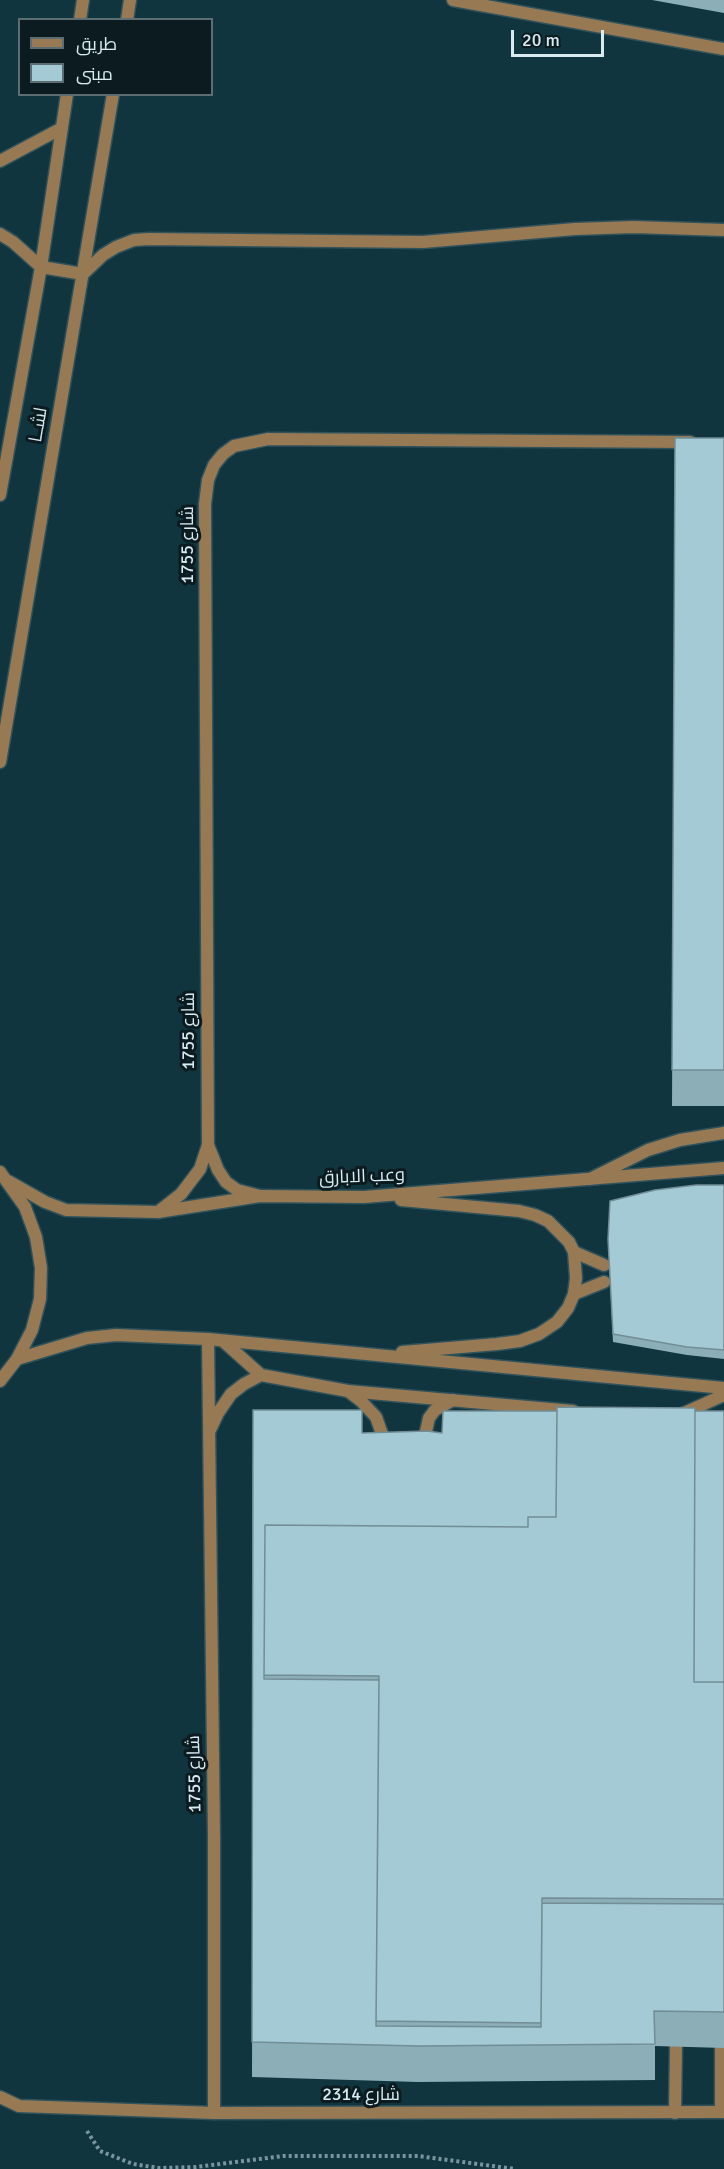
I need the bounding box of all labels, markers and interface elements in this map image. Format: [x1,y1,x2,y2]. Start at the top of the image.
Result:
legend [18,18,213,96]
scale bar [514,18,607,56]
text: 20 m [522,29,560,51]
text: طريق [76,33,117,55]
text: مبنى [76,63,113,85]
street label: لشــا [25,406,53,444]
street label: شارع 1755 [177,506,199,584]
street label: شارع 1755 [178,992,200,1070]
street label: وعب الابارق [319,1165,405,1189]
street label: شارع 1755 [184,1735,206,1813]
street label: شارع 2314 [322,2084,400,2106]

